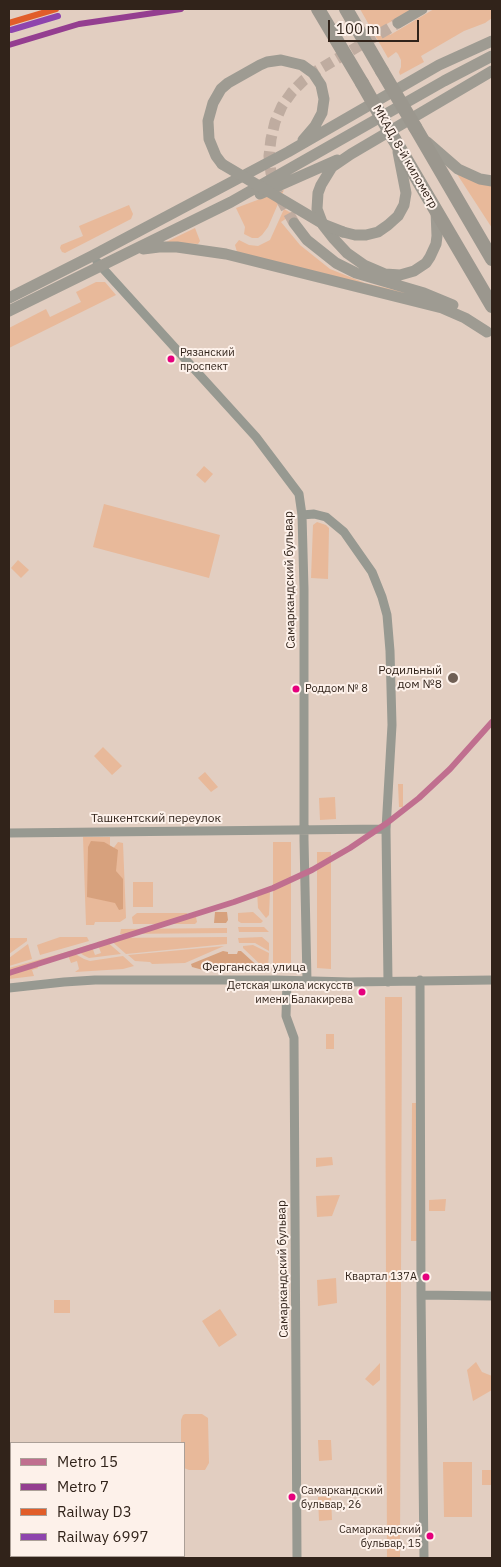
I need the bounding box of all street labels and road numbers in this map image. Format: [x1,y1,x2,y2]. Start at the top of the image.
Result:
street label: МКАД, 8-й километр [370,103,440,211]
street label: Самаркандский бульвар [282,511,298,649]
street label: Ташкентский переулок [91,812,221,826]
street label: Ферганская улица [202,961,306,975]
street label: Самаркандский бульвар [275,1200,291,1338]

